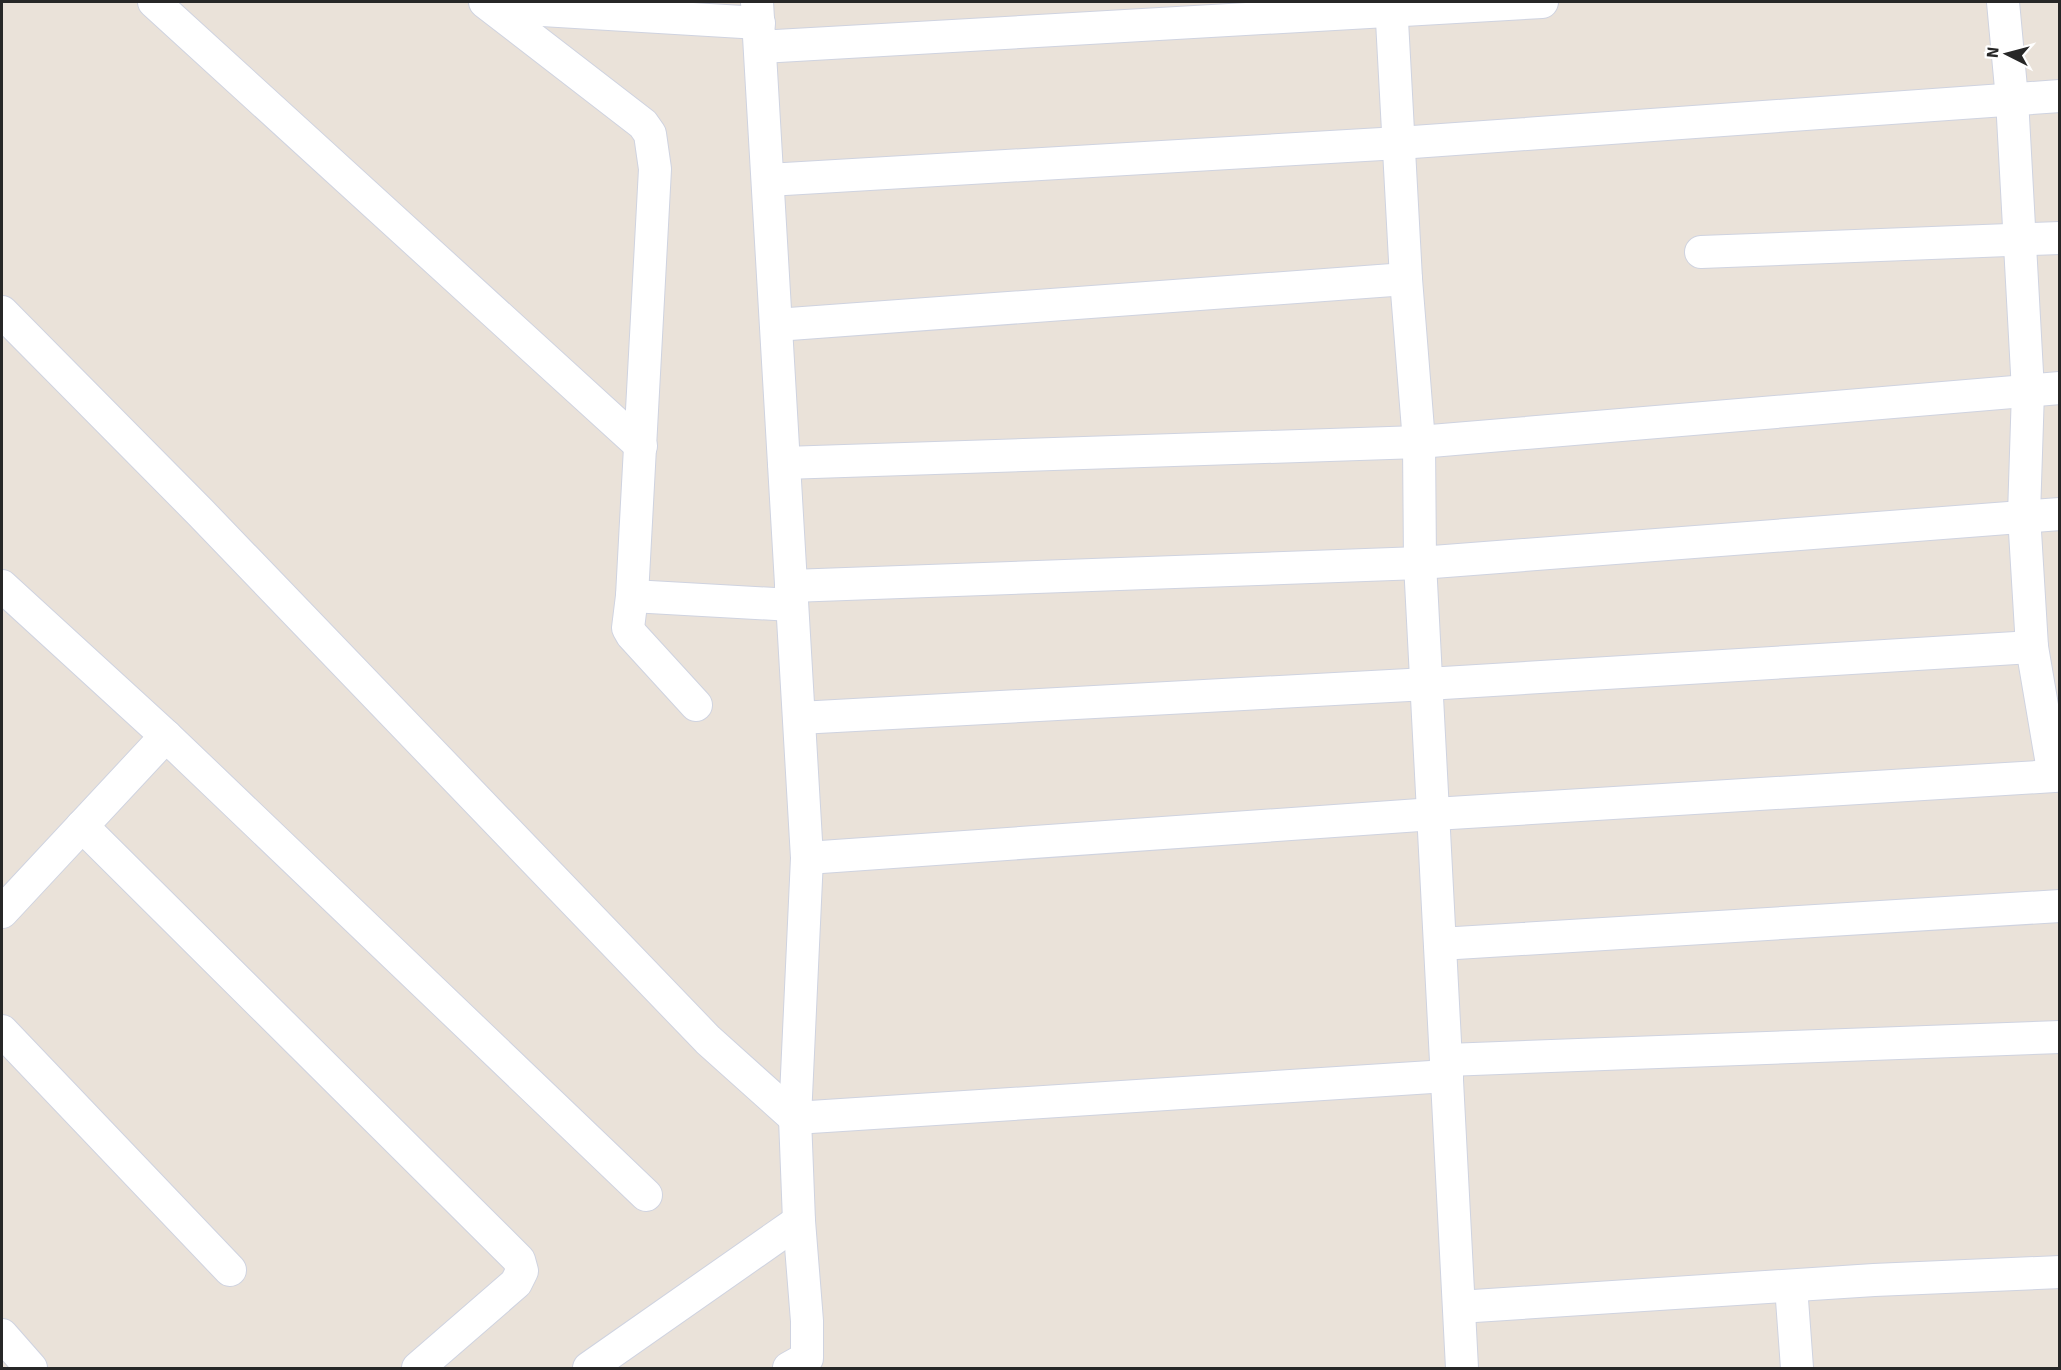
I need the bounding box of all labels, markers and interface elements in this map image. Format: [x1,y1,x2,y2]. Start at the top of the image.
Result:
north arrow [1977,24,2037,84]
text: N [1983,46,2004,59]

